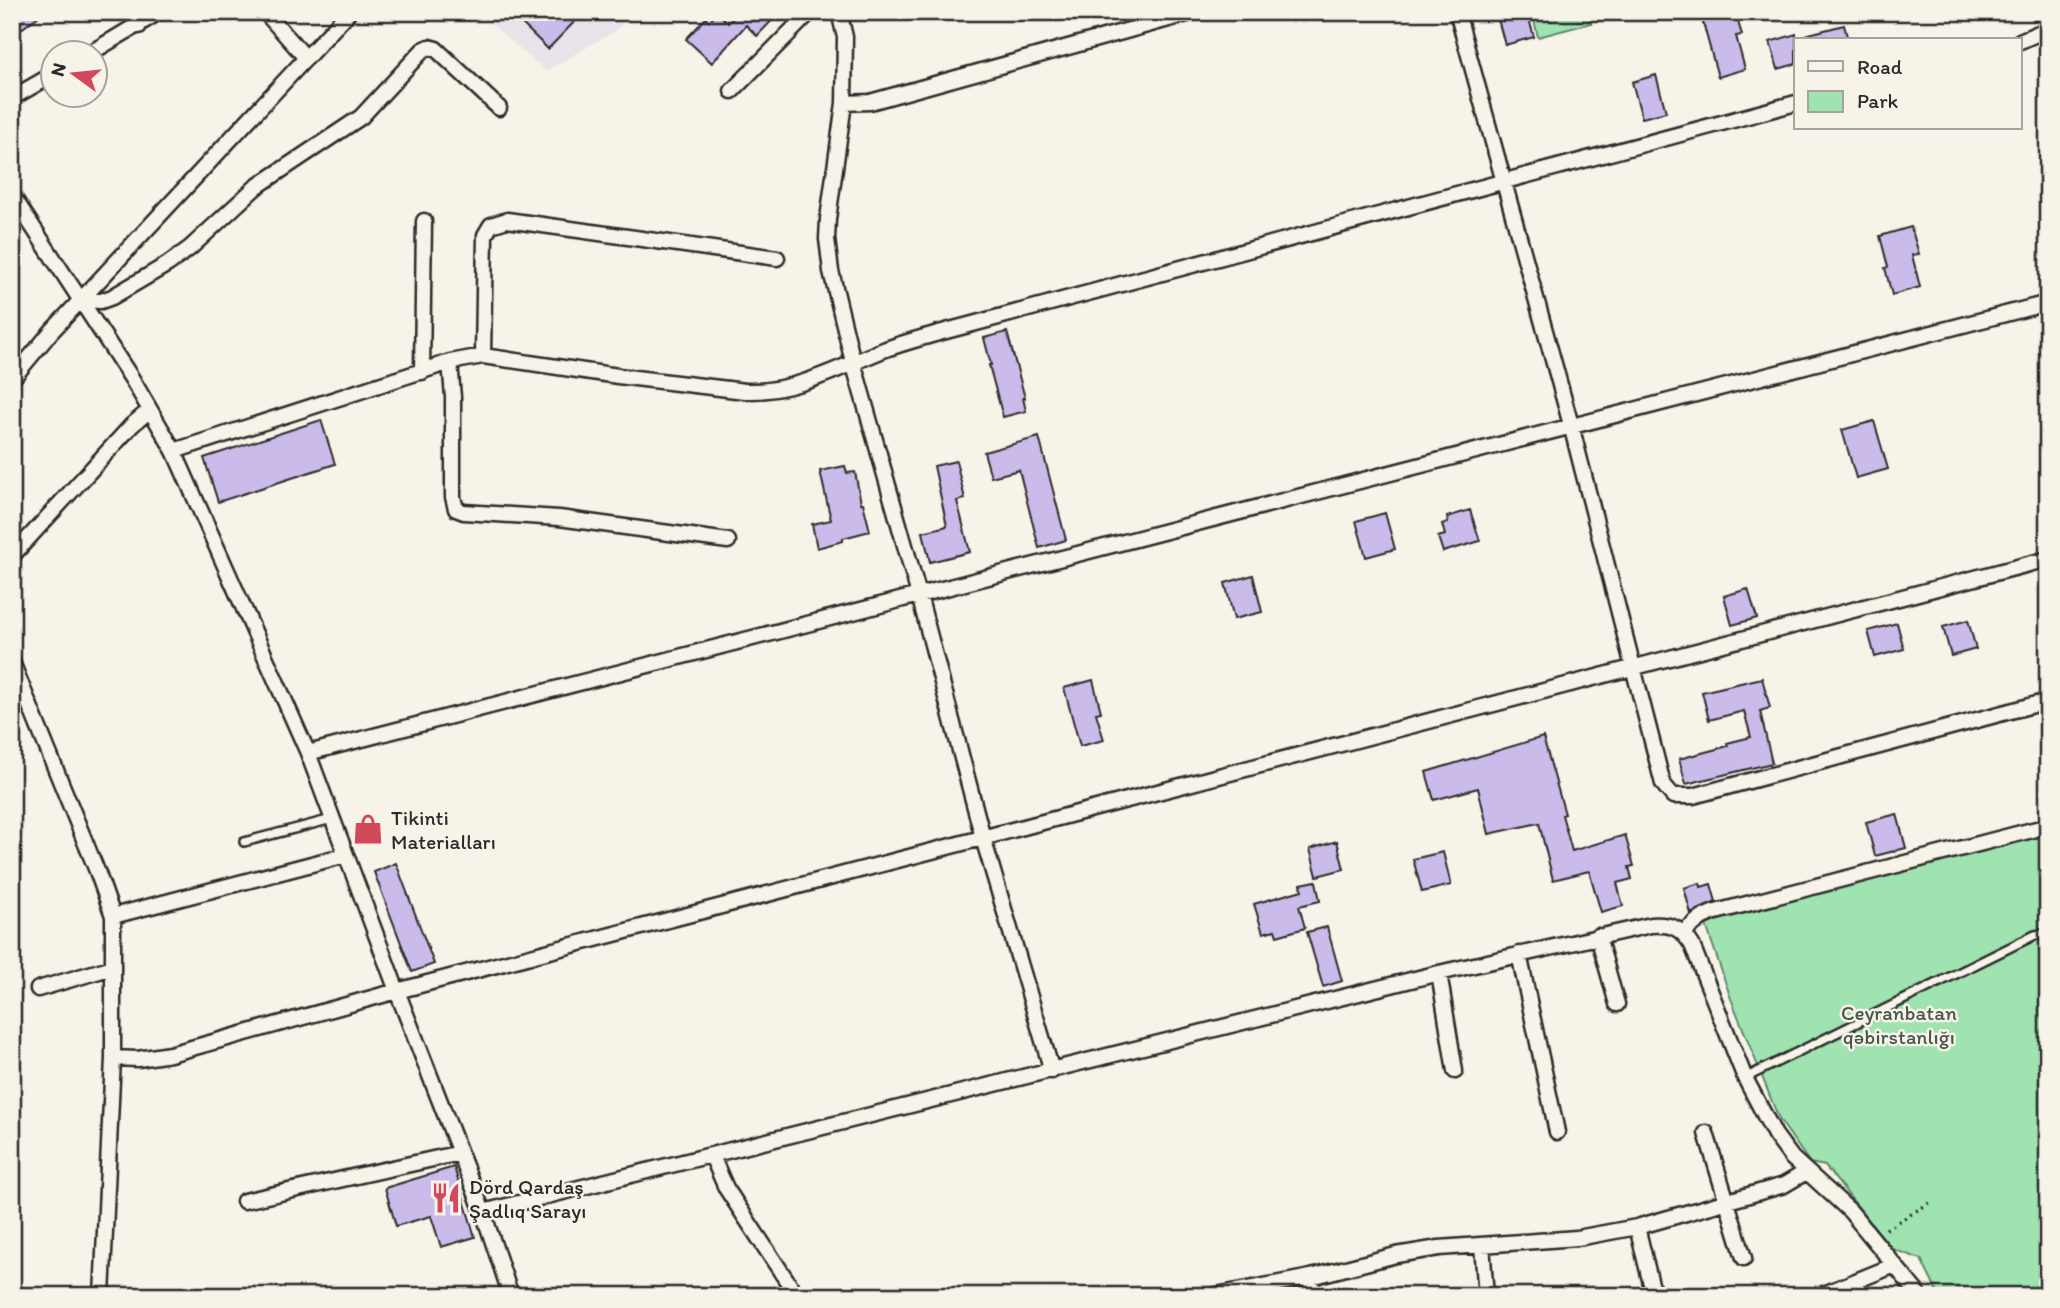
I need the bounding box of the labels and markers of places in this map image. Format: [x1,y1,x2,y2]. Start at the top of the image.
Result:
place label: Tikinti Materialları [391,805,496,854]
shop icon: Tikinti Materialları [351,812,385,846]
place label: Dörd Qardaş Şadlıq Sarayı [469,1174,586,1223]
restaurant icon: Dörd Qardaş Şadlıq Sarayı [429,1181,463,1215]

